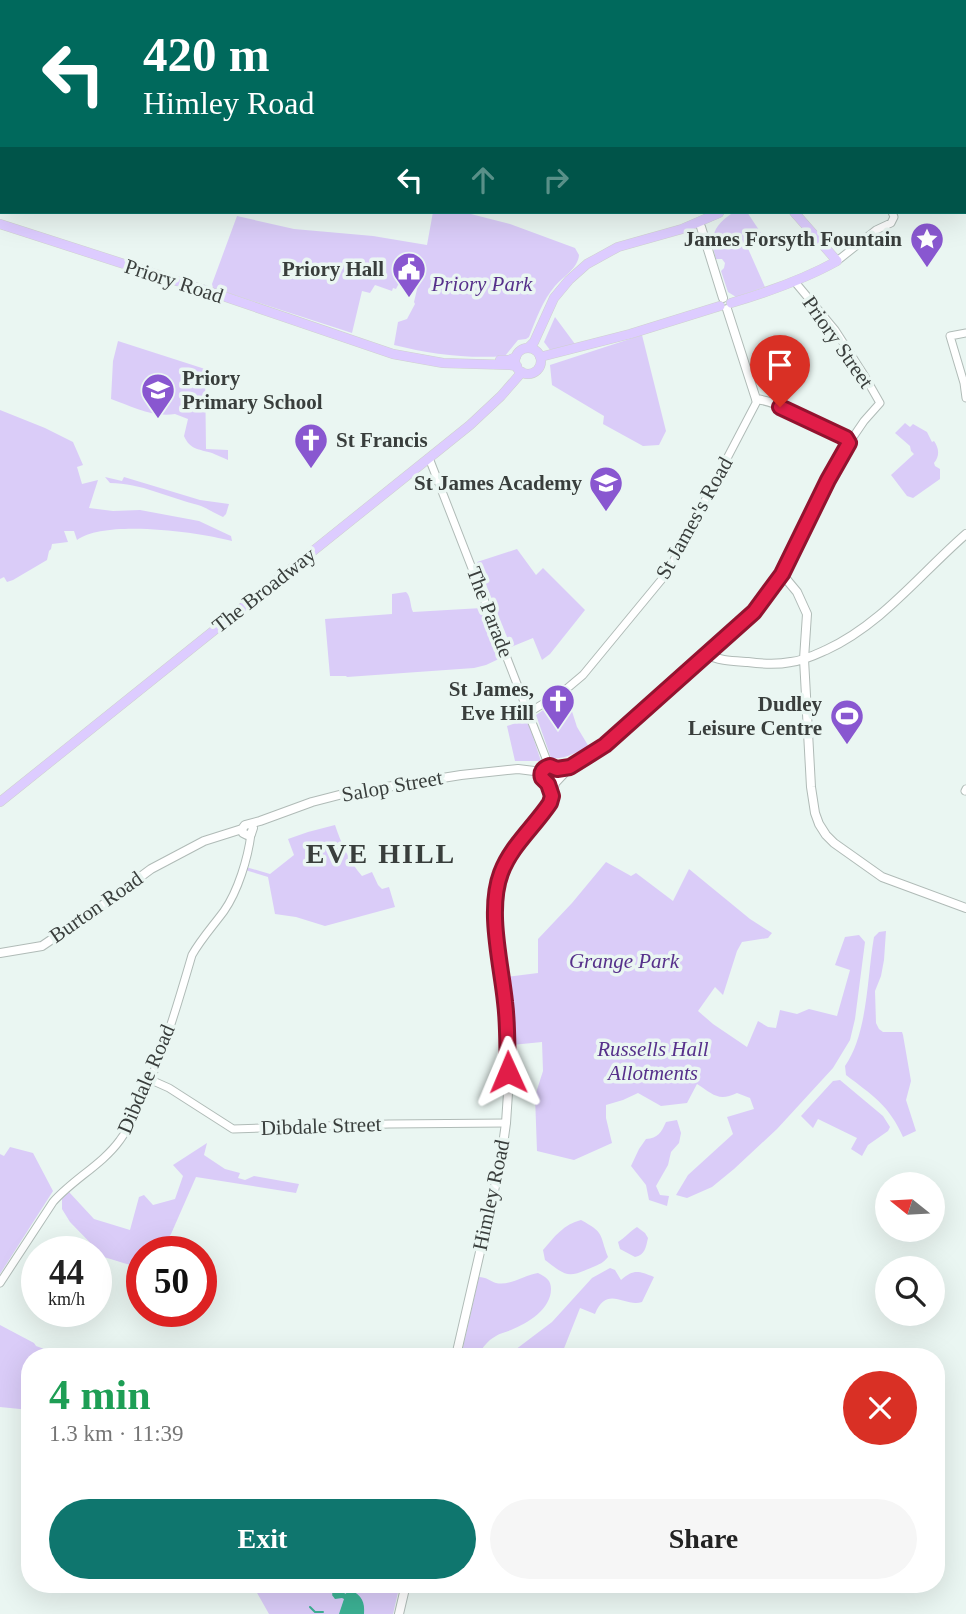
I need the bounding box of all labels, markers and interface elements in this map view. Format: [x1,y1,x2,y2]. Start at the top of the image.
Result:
text: 420 m [143,27,270,82]
icon: left [28,28,119,119]
text: Himley Road [143,85,315,121]
icon: left [391,161,429,199]
icon: ahead [464,161,502,199]
icon: right [537,161,575,199]
place icon: James Forsyth Fountain [908,220,946,269]
place label: James Forsyth Fountain [684,227,902,251]
public building icon: Priory Hall [390,250,428,299]
street label: Priory Road [122,254,227,308]
place label: Priory Hall [282,257,384,281]
park label: Priory Park [431,272,533,296]
street label: Priory Street [798,291,879,393]
pin [750,335,810,407]
icon: arrive [761,346,799,384]
place label: Priory Primary School [182,366,323,414]
school or university icon: Priory Primary School [139,371,177,420]
church icon: St Francis [292,421,330,470]
place label: St Francis [336,428,428,452]
street label: St James's Road [651,452,738,583]
school or university icon: St James Academy [587,464,625,513]
place label: St James Academy [414,471,582,495]
street label: The Broadway [208,542,321,638]
street label: The Parade [462,563,518,661]
place label: St James, Eve Hill [449,677,534,725]
church icon: St James, Eve Hill [539,682,577,731]
place label: Dudley Leisure Centre [688,692,822,740]
sports icon: Dudley Leisure Centre [828,697,866,746]
street label: Salop Street [340,765,444,807]
district label: EVE HILL [306,838,456,869]
street label: Burton Road [45,866,147,948]
park label: Grange Park [569,949,680,973]
street label: Dibdale Road [112,1020,180,1137]
position arrow [471,1035,545,1109]
park label: Russells Hall Allotments [596,1037,709,1085]
street label: Dibdale Street [260,1112,382,1140]
street label: Himley Road [468,1137,515,1253]
north arrow [875,1172,945,1242]
map controls [875,1172,945,1326]
speed limit sign: 50 [126,1236,217,1327]
text: 44 [49,1253,84,1292]
button: search [875,1256,945,1326]
text: km/h [48,1289,85,1309]
button: close [843,1371,917,1445]
text: 4 min [49,1372,151,1418]
text: 1.3 km · 11:39 [49,1421,184,1446]
button: Exit [49,1499,476,1579]
button: Share [490,1499,917,1579]

